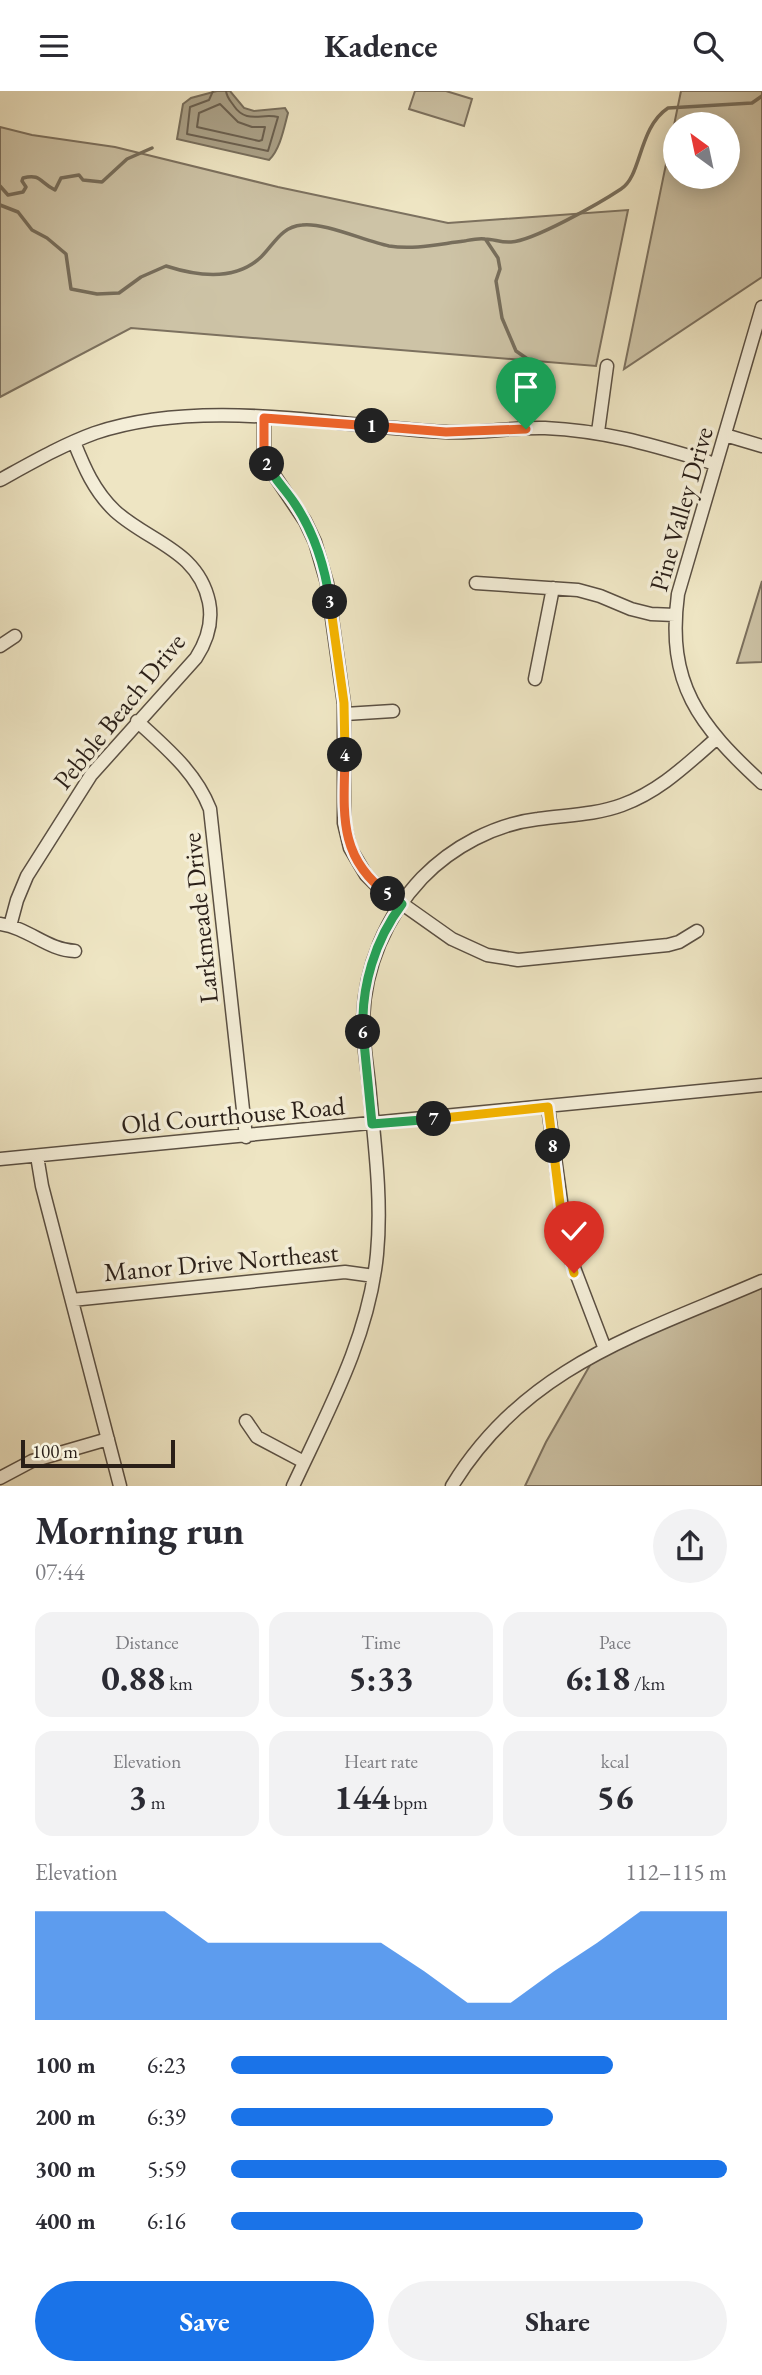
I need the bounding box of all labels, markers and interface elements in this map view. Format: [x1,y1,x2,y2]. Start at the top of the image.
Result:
text: Kadence [324,25,438,67]
icon: menu [35,27,73,65]
icon: search [689,27,727,65]
north arrow [663,112,740,189]
map controls [663,112,740,189]
pin [496,357,556,429]
icon: arrive [507,368,545,406]
pin: 1 [354,409,390,443]
text: 1 [366,413,377,438]
street label: Pine Valley Drive [641,423,721,595]
pin: 2 [250,447,284,481]
text: 2 [261,451,272,476]
pin: 3 [312,585,348,619]
text: 3 [324,589,335,614]
street label: Pebble Beach Drive [45,626,193,796]
pin: 4 [328,737,362,773]
text: 4 [339,742,350,767]
street label: Larkmeade Drive [174,831,226,1005]
pin: 5 [370,877,406,911]
text: 5 [382,881,393,906]
pin: 6 [346,1014,380,1049]
text: 6 [357,1019,368,1044]
street label: Old Courthouse Road [120,1088,347,1142]
pin: 7 [416,1101,452,1137]
text: 7 [428,1106,439,1131]
pin: 8 [536,1129,570,1163]
text: 8 [547,1133,558,1158]
pin [544,1201,604,1273]
icon: check [555,1212,593,1250]
street label: Manor Drive Northeast [102,1235,340,1289]
scale bar [21,1437,175,1469]
text: 100 m [32,1439,78,1464]
text: Morning run [35,1506,244,1555]
button: share [653,1509,727,1583]
text: 07:44 [35,1557,85,1587]
text: Distance [115,1630,179,1655]
text: Time [361,1630,401,1655]
text: Pace [599,1630,631,1655]
text: 0.88 [101,1655,165,1700]
text: 5:33 [348,1655,414,1700]
text: 6:18 [565,1655,630,1700]
text: km [165,1671,193,1696]
text: /km [630,1671,665,1696]
text: Elevation [113,1749,181,1774]
text: Heart rate [344,1749,418,1774]
text: kcal [601,1749,629,1774]
text: 3 [128,1774,147,1819]
text: 144 [334,1774,390,1819]
text: 56 [596,1774,634,1819]
text: m [147,1790,166,1815]
text: bpm [390,1790,428,1815]
text: Elevation [35,1857,118,1887]
text: 112–115 m [626,1857,727,1887]
text: 100 m [35,2050,96,2080]
text: 6:23 [147,2050,186,2080]
text: 200 m [35,2102,96,2132]
text: 6:39 [147,2102,186,2132]
text: 300 m [35,2154,96,2184]
text: 5:59 [147,2154,186,2184]
text: 400 m [35,2206,96,2236]
text: 6:16 [147,2206,186,2236]
button: Save [35,2281,374,2361]
button: Share [388,2281,727,2361]

